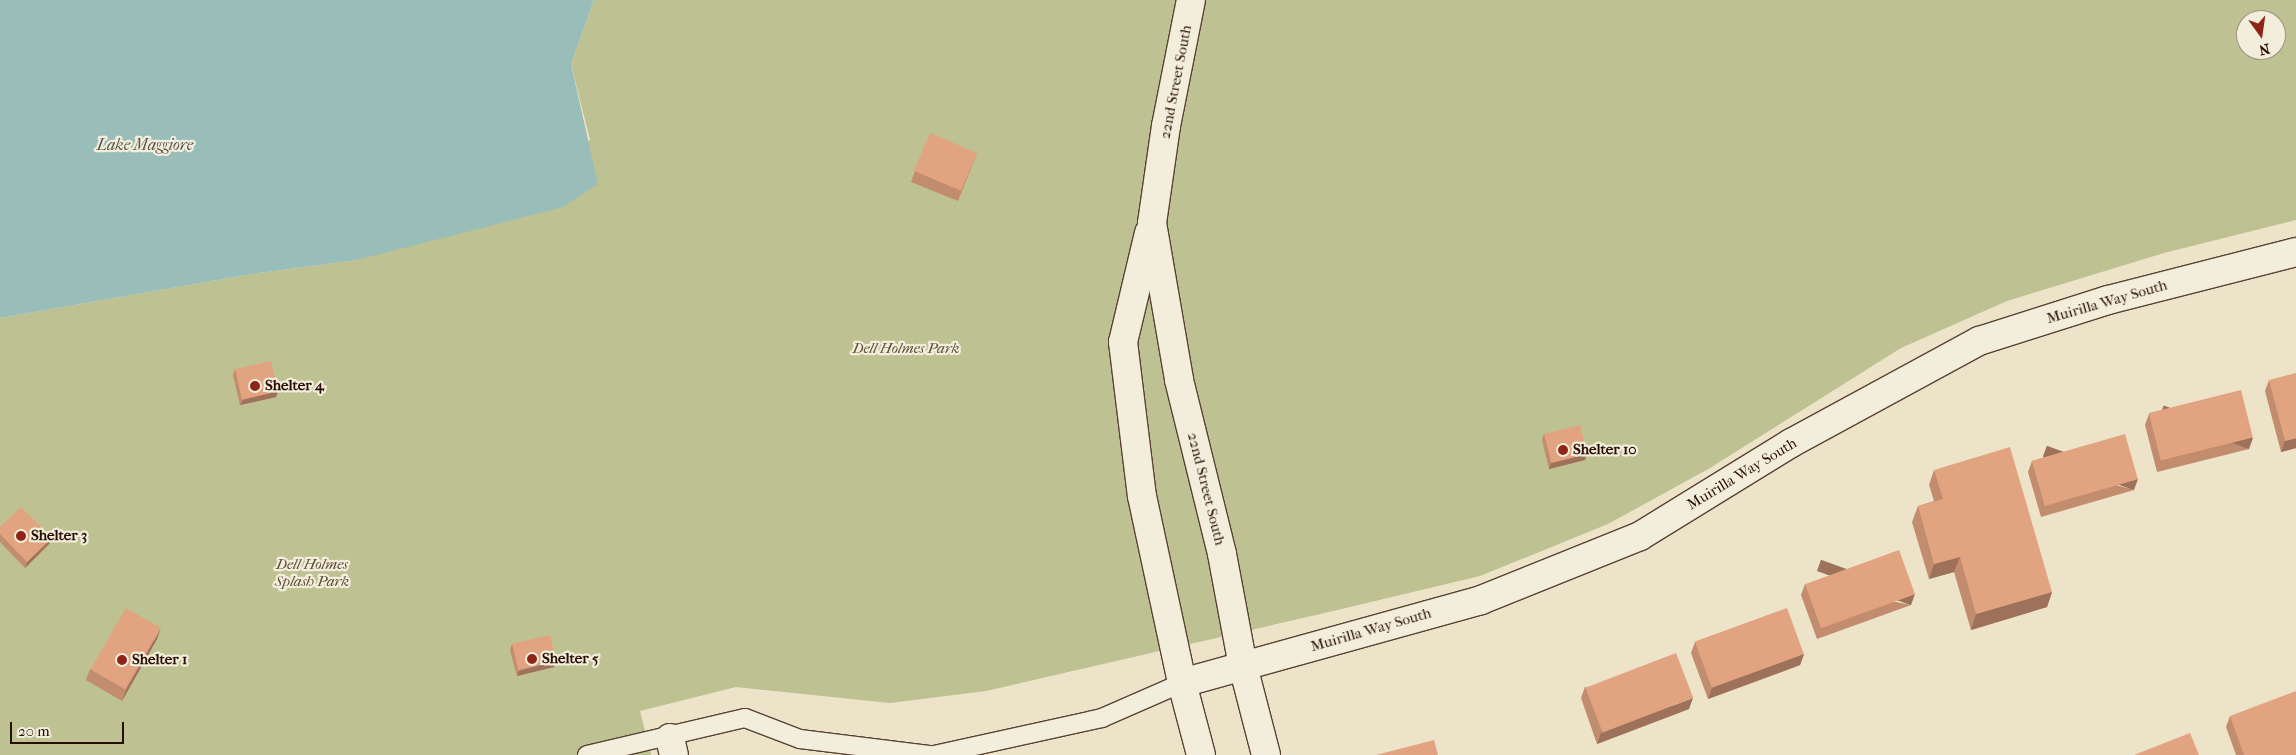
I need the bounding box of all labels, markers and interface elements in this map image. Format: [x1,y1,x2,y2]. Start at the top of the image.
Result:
north arrow [2236,10,2286,60]
street label: 22nd Street South [1156,24,1196,140]
text: N [2257,40,2272,59]
water label: Lake Maggiore [97,135,193,155]
street label: Muirilla Way South [2045,276,2169,328]
park label: Dell Holmes Park [853,340,959,358]
place label: Shelter 4 [265,377,324,395]
marker: Shelter 4 [249,380,261,392]
street label: 22nd Street South [1183,431,1229,547]
street label: Muirilla Way South [1684,434,1800,514]
place label: Shelter 10 [1573,441,1636,459]
marker: Shelter 10 [1557,444,1569,456]
place label: Shelter 3 [31,527,87,545]
marker: Shelter 3 [15,530,27,542]
park label: Dell Holmes Splash Park [275,555,349,590]
street label: Muirilla Way South [1309,604,1433,656]
place label: Shelter 5 [542,650,598,668]
place label: Shelter 1 [132,651,187,669]
marker: Shelter 5 [526,653,538,665]
marker: Shelter 1 [116,654,128,666]
scale bar [12,712,126,744]
text: 20 m [18,722,50,740]

